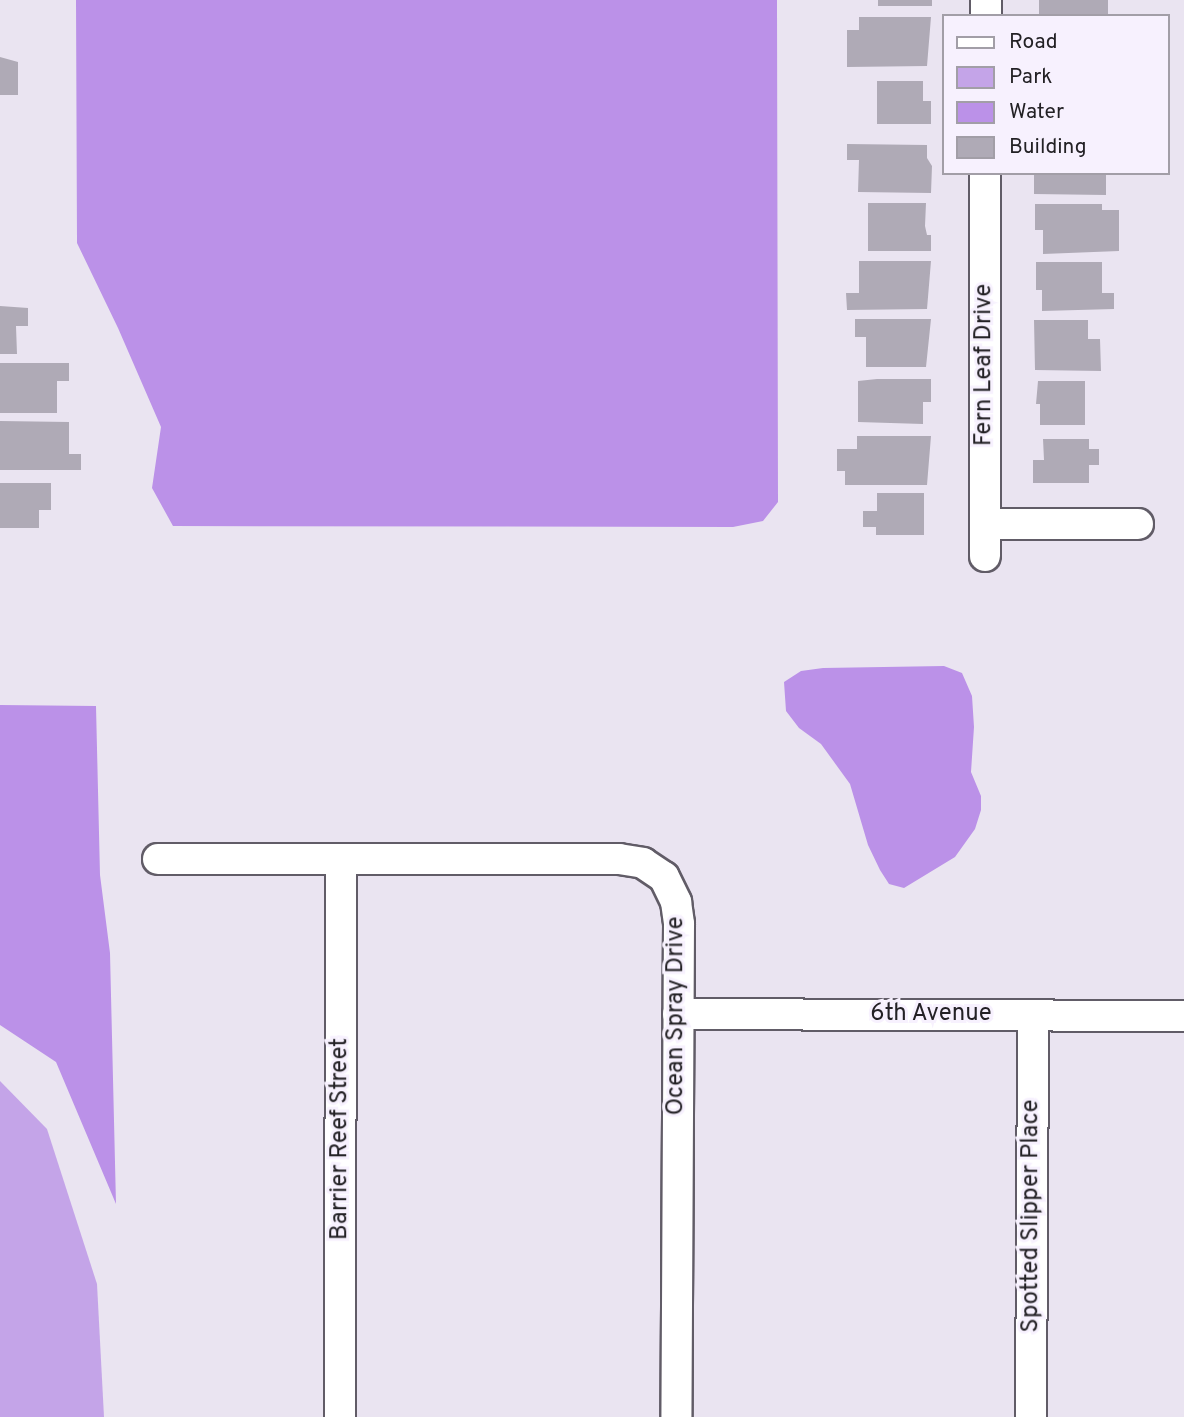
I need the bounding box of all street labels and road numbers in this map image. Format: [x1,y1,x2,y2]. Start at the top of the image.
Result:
street label: Fern Leaf Drive [971,284,999,446]
street label: Ocean Spray Drive [663,917,691,1115]
street label: 6th Avenue [870,1001,992,1029]
street label: Barrier Reef Street [327,1038,355,1240]
street label: Spotted Slipper Place [1018,1099,1046,1333]

